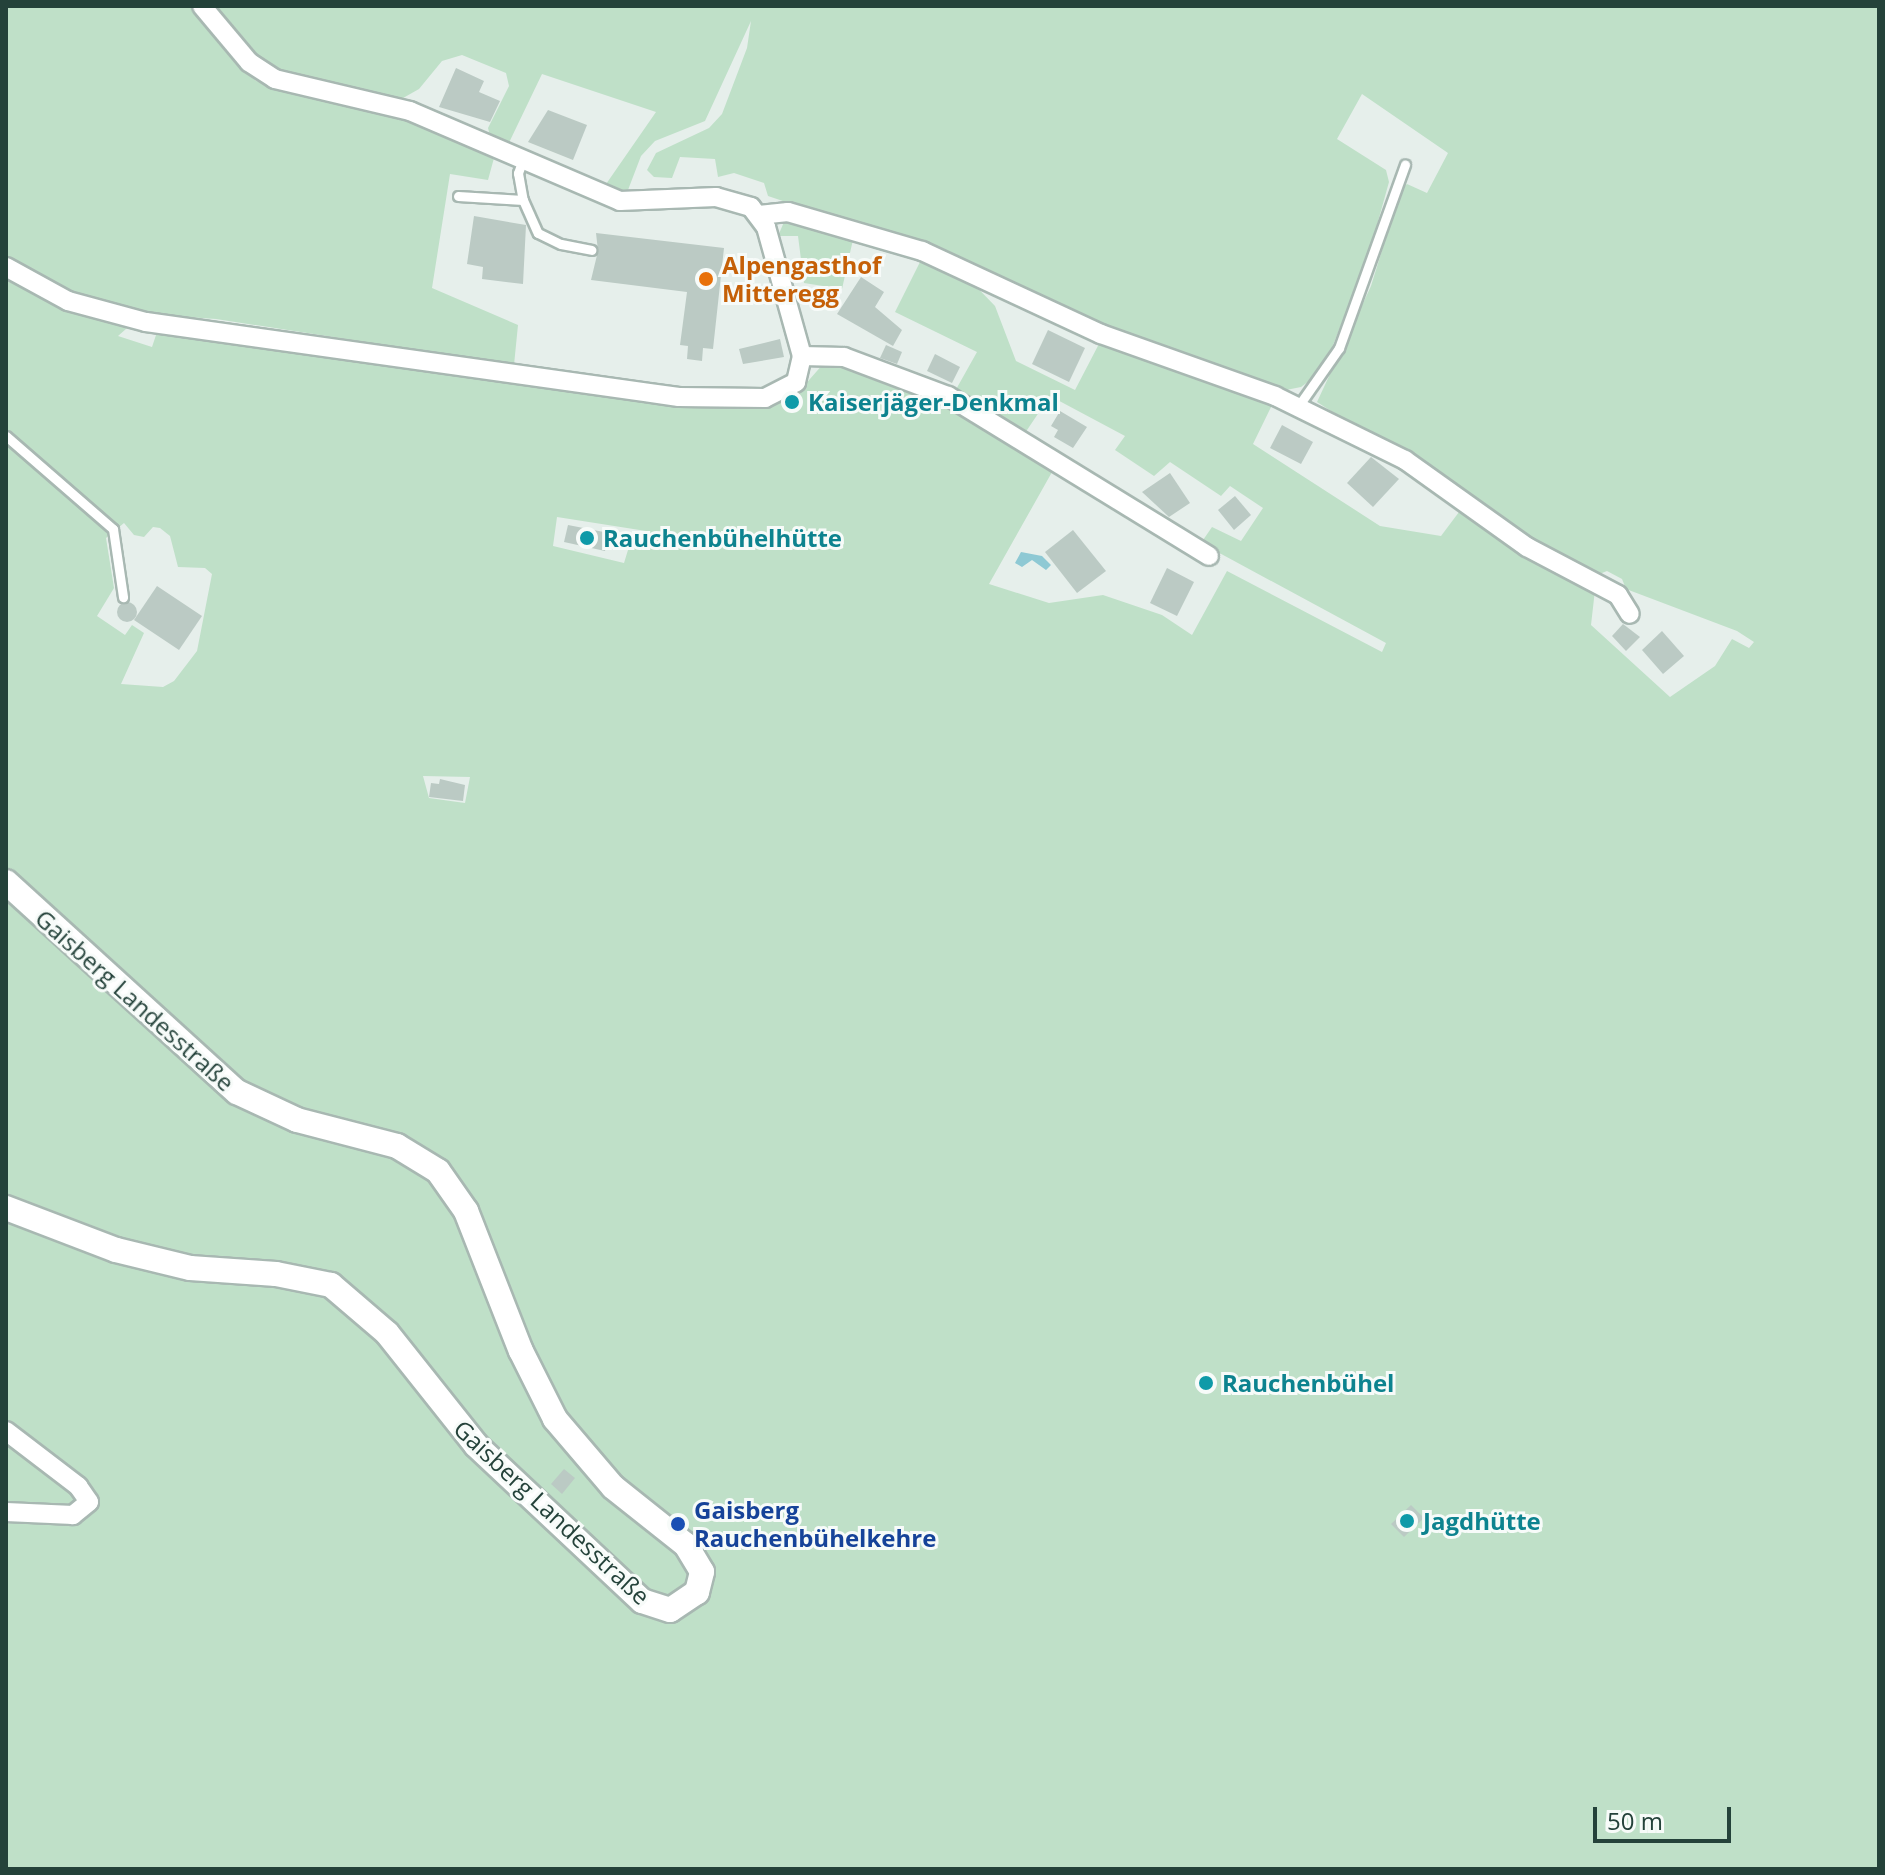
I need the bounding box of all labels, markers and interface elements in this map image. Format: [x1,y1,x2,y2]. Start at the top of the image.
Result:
place label: Alpengasthof Mitteregg [722,251,881,307]
marker: Alpengasthof Mitteregg [697,270,715,288]
place label: Kaiserjäger-Denkmal [808,388,1059,416]
marker: Kaiserjäger-Denkmal [783,393,801,411]
place label: Rauchenbühelhütte [603,524,842,552]
marker: Rauchenbühelhütte [578,529,596,547]
street label: Gaisberg Landesstraße [30,903,240,1097]
place label: Rauchenbühel [1222,1369,1394,1397]
marker: Rauchenbühel [1197,1374,1215,1392]
street label: Gaisberg Landesstraße [448,1414,656,1610]
place label: Gaisberg Rauchenbühelkehre [694,1496,936,1552]
place label: Jagdhütte [1423,1507,1541,1535]
marker: Jagdhütte [1398,1512,1416,1530]
marker: Gaisberg Rauchenbühelkehre [669,1515,687,1533]
scale bar [1597,1791,1735,1841]
text: 50 m [1607,1804,1663,1837]

